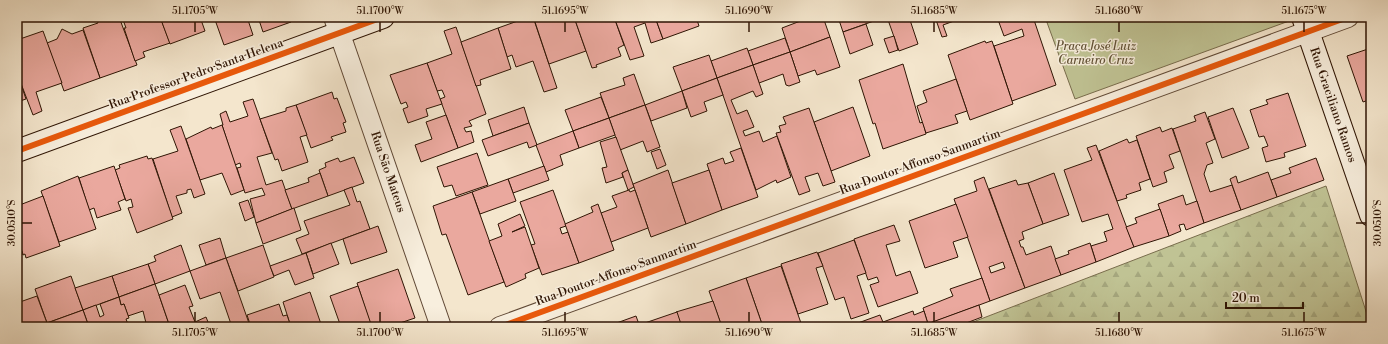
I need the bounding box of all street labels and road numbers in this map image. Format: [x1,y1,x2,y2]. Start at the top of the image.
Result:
street label: Rua Professor Pedro Santa Helena [107,35,286,113]
street label: Rua Graciliano Ramos [1306,45,1360,165]
street label: Rua Doutor Affonso Sanmartim [837,126,1003,198]
street label: Rua São Mateus [367,129,409,215]
street label: Rua Doutor Affonso Sanmartim [533,237,699,309]

